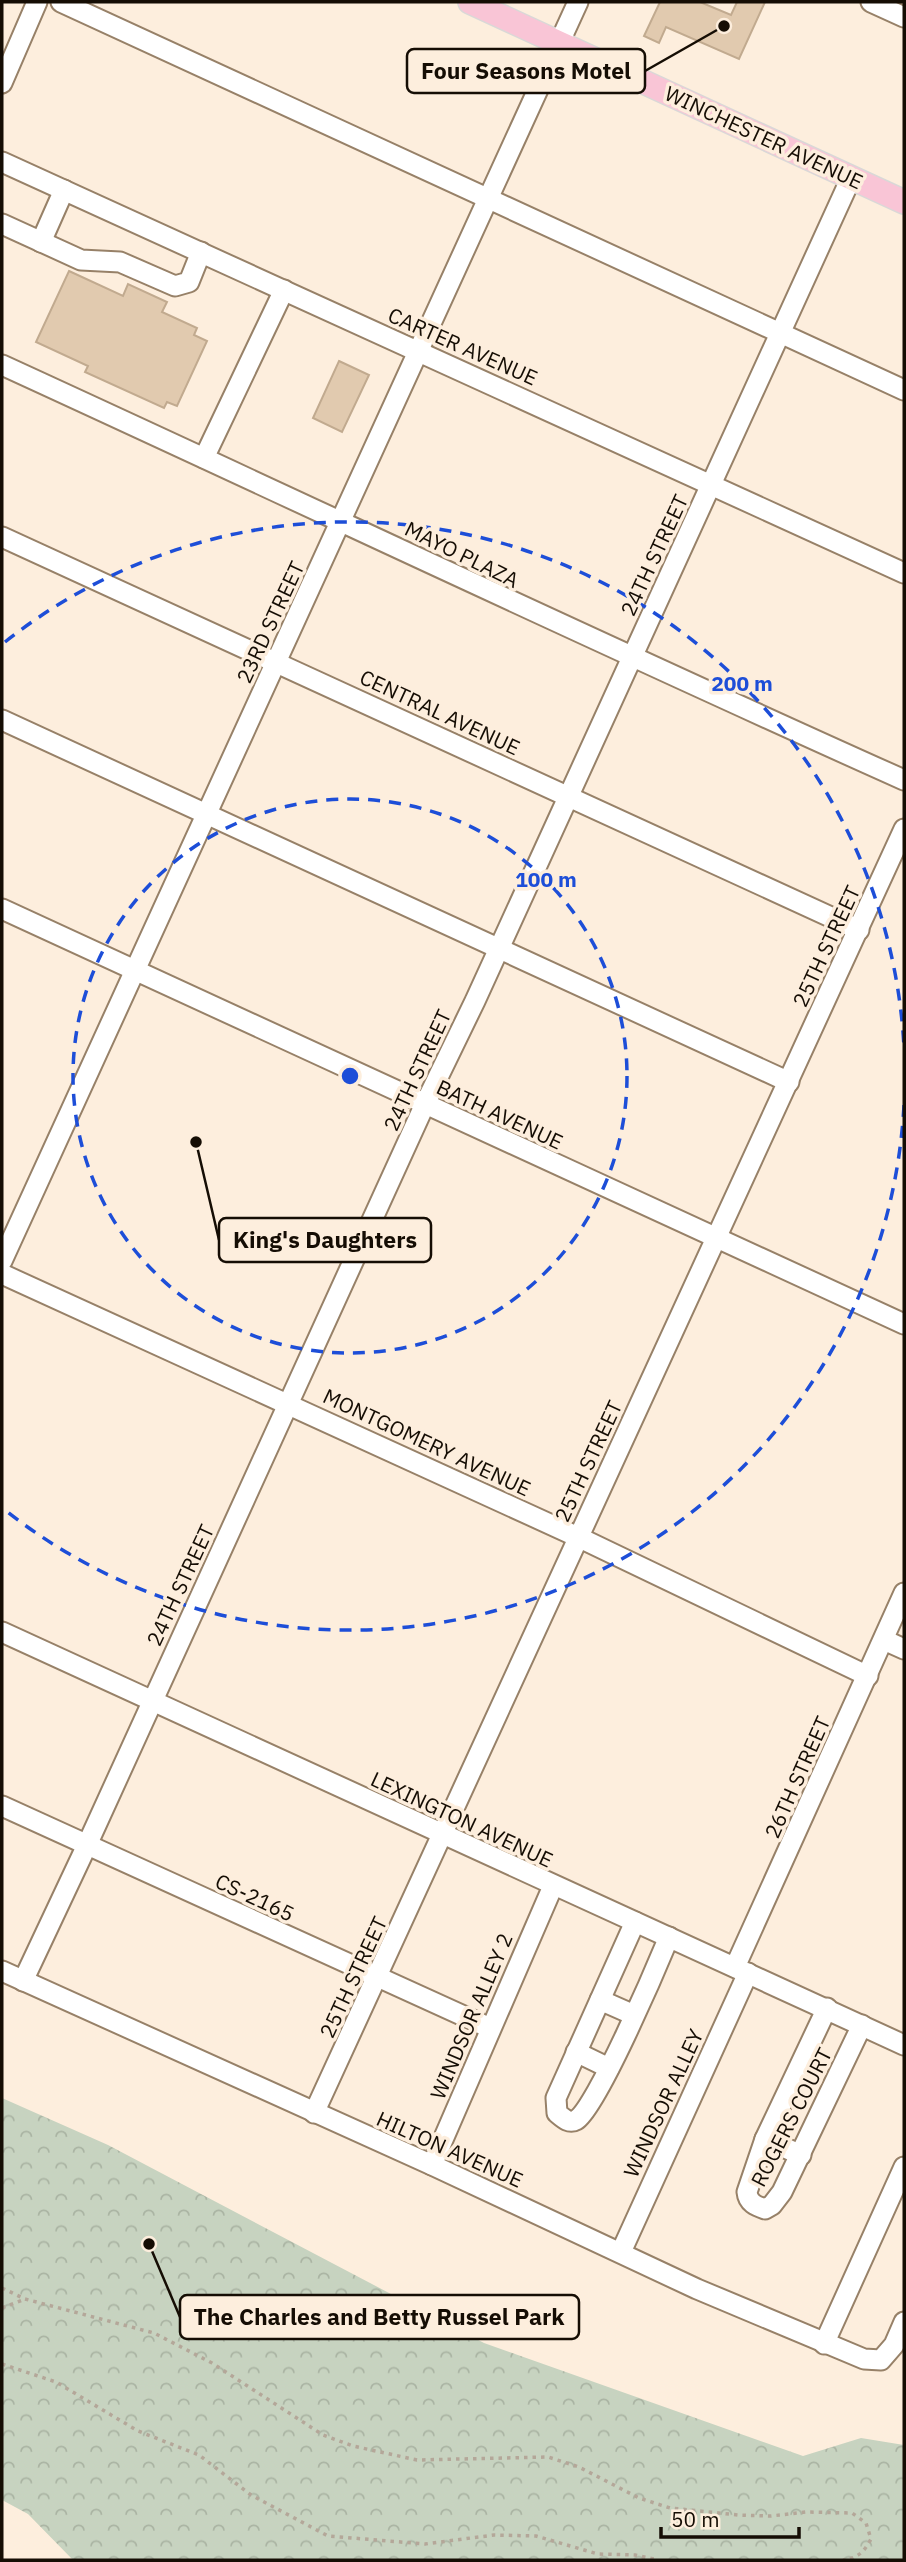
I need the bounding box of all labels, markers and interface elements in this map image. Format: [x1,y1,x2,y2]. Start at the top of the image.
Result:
callout: Four Seasons Motel [407,49,645,93]
text: Four Seasons Motel [421,55,631,85]
street label: WINCHESTER AVENUE [660,79,868,195]
street label: CARTER AVENUE [384,300,542,392]
street label: 24TH STREET [614,490,694,620]
street label: MAYO PLAZA [400,514,524,594]
street label: 23RD STREET [230,556,310,688]
street label: CENTRAL AVENUE [355,663,525,761]
text: 200 m [711,669,773,697]
text: 100 m [515,865,577,893]
street label: 25TH STREET [786,881,866,1011]
street label: 24TH STREET [377,1005,457,1135]
centre of rings [338,1064,362,1088]
street label: BATH AVENUE [432,1072,568,1156]
callout: King's Daughters [219,1218,431,1262]
text: King's Daughters [233,1224,417,1254]
street label: MONTGOMERY AVENUE [319,1382,535,1502]
street label: 25TH STREET [548,1396,628,1526]
street label: 24TH STREET [140,1520,220,1650]
street label: 26TH STREET [758,1712,836,1842]
street label: LEXINGTON AVENUE [366,1764,558,1874]
street label: CS-2165 [211,1867,299,1927]
street label: 25TH STREET [313,1912,393,2042]
street label: WINDSOR ALLEY 2 [423,1929,519,2103]
street label: WINDSOR ALLEY [616,2024,710,2182]
street label: ROGERS COURT [744,2043,838,2191]
street label: HILTON AVENUE [372,2104,528,2194]
callout: The Charles and Betty Russel Park [180,2295,579,2339]
text: The Charles and Betty Russel Park [193,2301,565,2331]
scale bar [661,2496,799,2540]
text: 50 m [671,2505,720,2533]

